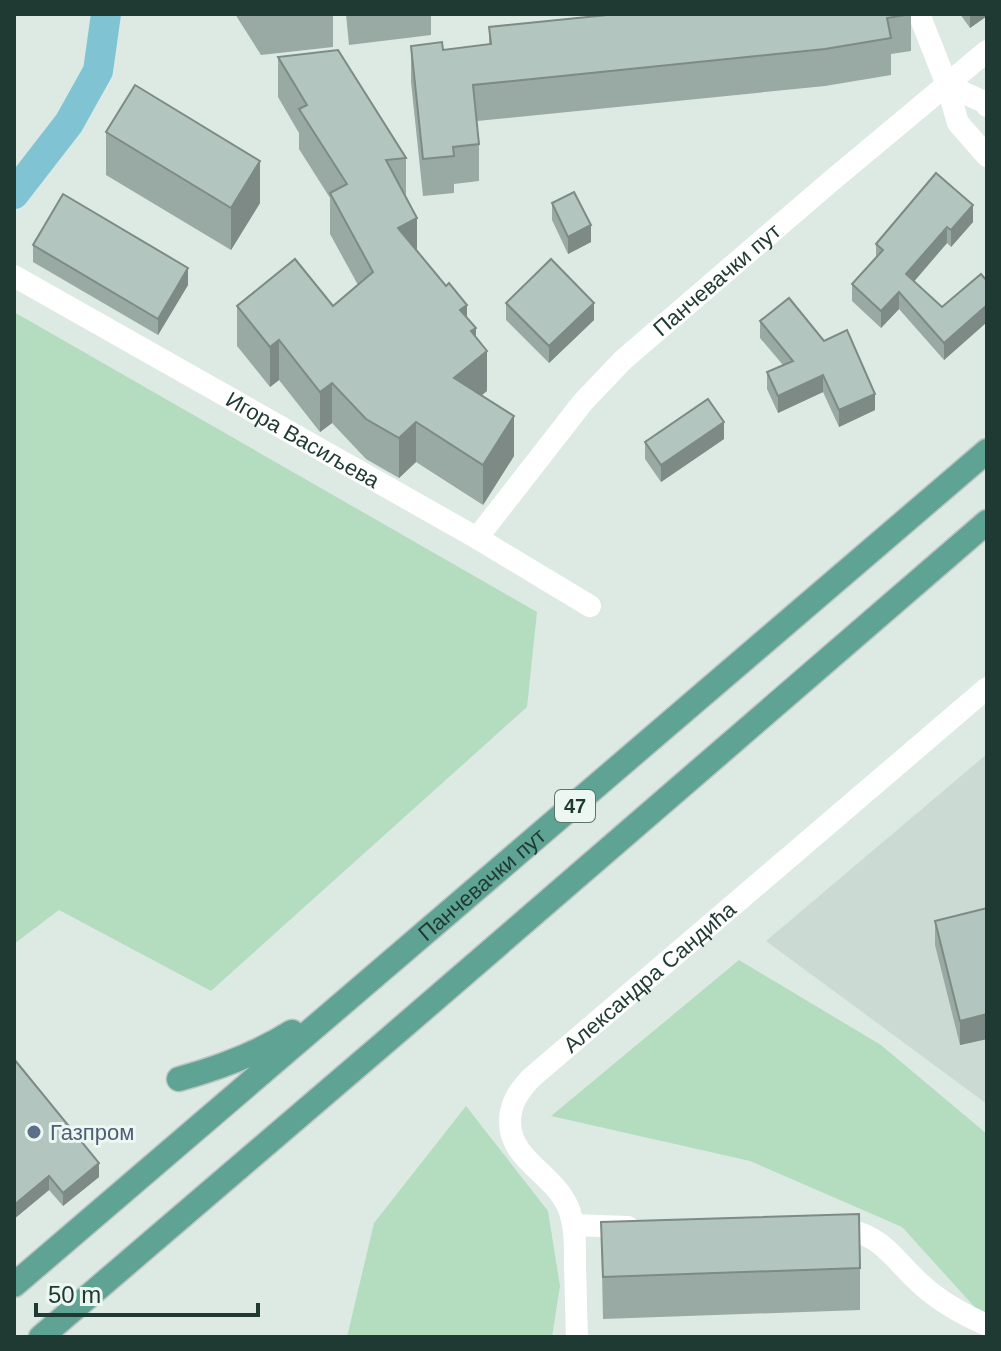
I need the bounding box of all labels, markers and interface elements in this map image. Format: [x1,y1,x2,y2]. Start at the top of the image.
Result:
street label: Панчевачки пут [648,218,786,341]
street label: Игора Васиљева [222,387,385,494]
road number: 47 [555,790,595,822]
street label: Панчевачки пут [413,823,551,946]
street label: Александра Сандића [558,896,742,1058]
place label: Газпром [50,1120,134,1145]
marker: Газпром [25,1123,43,1141]
scale bar [36,1267,258,1317]
text: 50 m [48,1281,101,1308]

